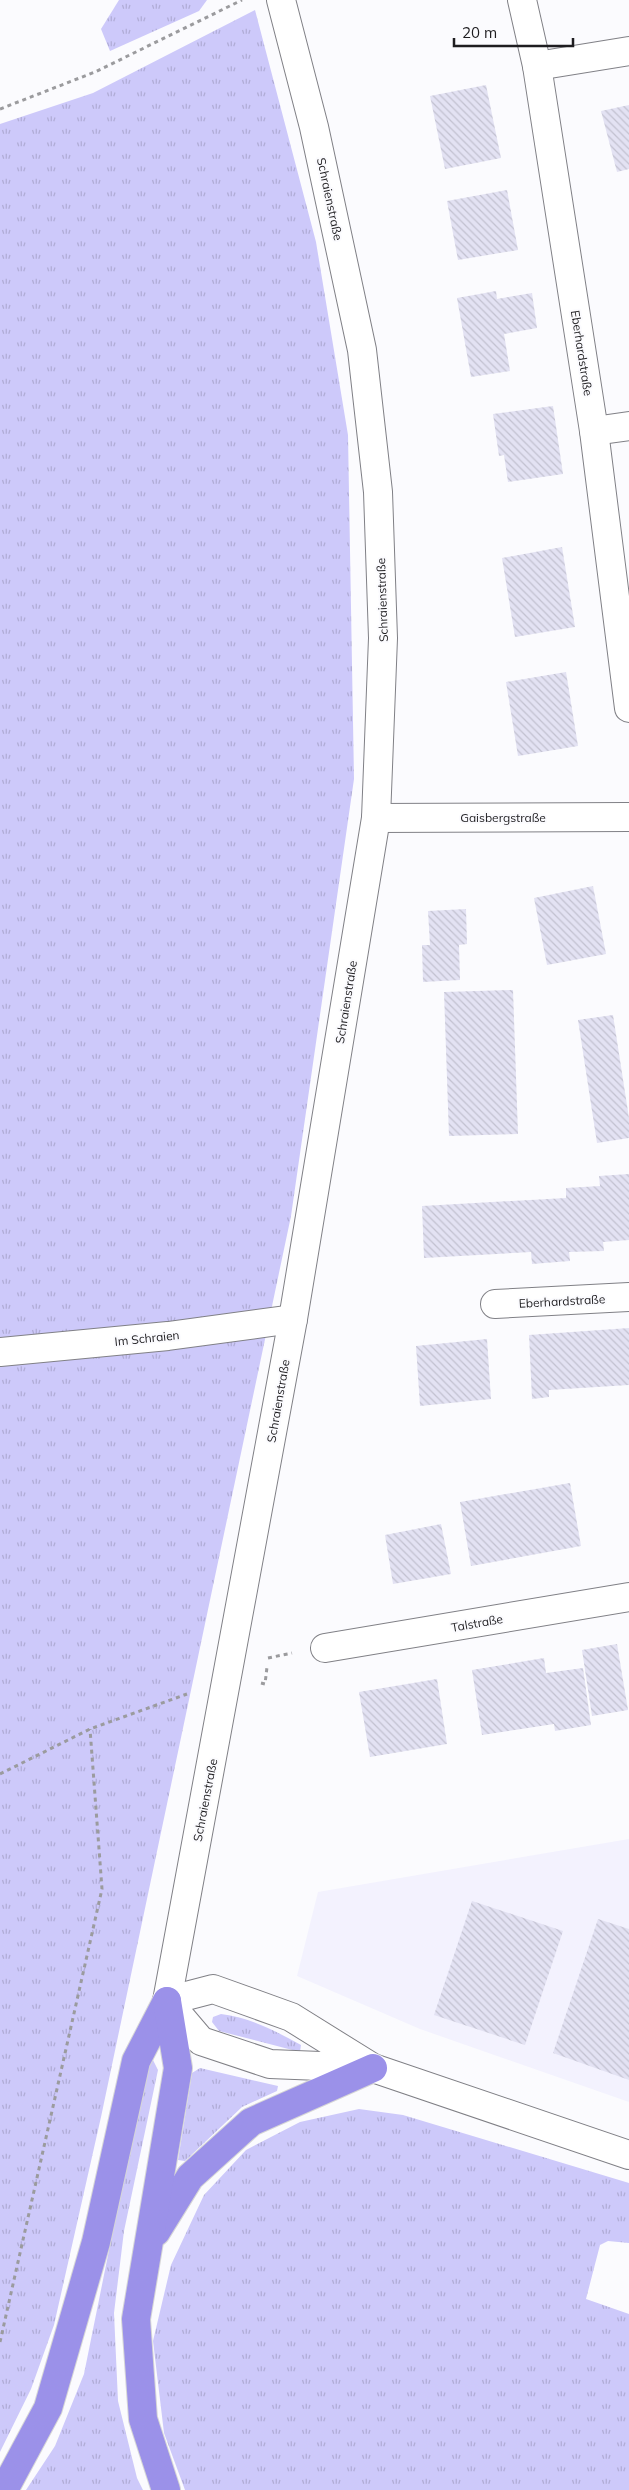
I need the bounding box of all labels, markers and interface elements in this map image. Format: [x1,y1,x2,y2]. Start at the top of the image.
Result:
scale bar [454,15,573,47]
text: 20 m [462,23,497,42]
street label: Schraienstraße [314,156,346,242]
street label: Eberhardstraße [568,309,596,397]
street label: Schraienstraße [373,558,391,642]
street label: Gaisbergstraße [460,810,546,825]
street label: Schraienstraße [332,959,360,1045]
street label: Eberhardstraße [518,1291,606,1311]
street label: Im Schraien [114,1327,180,1349]
street label: Schraienstraße [263,1358,293,1444]
street label: Talstraße [450,1611,504,1635]
street label: Schraienstraße [190,1757,220,1843]

